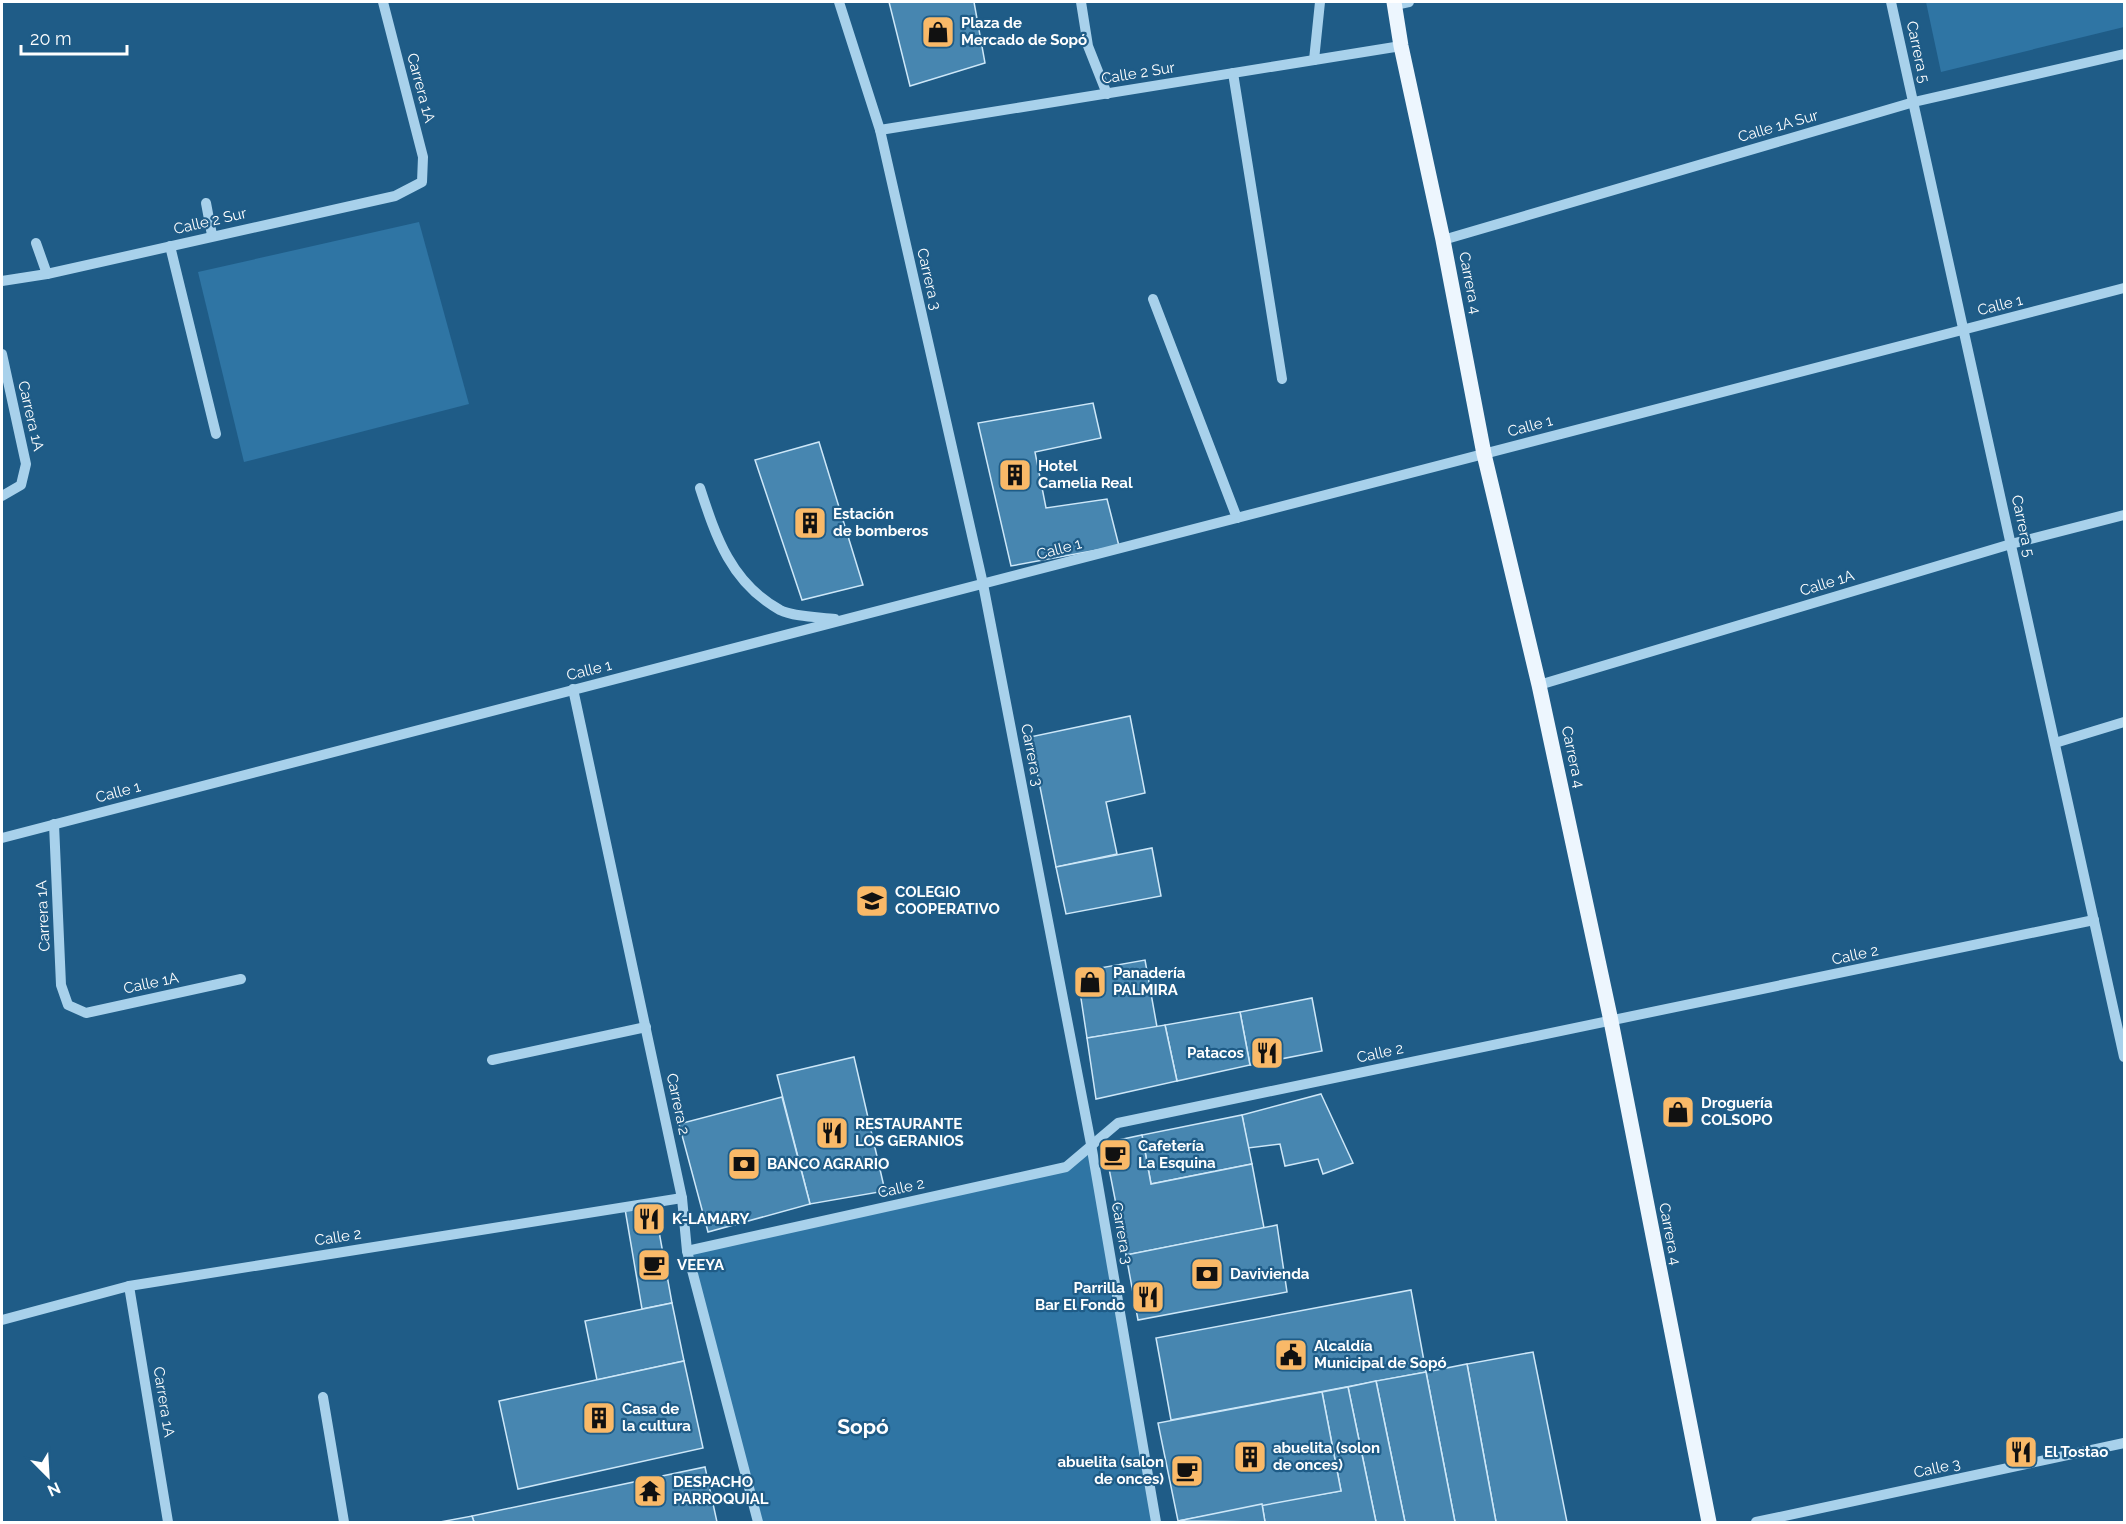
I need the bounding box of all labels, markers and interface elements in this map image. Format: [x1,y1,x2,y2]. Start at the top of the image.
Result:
shop icon: Plaza de Mercado de Sopó [920,14,956,50]
place label: Plaza de Mercado de Sopó [961,14,1087,49]
scale bar [21,18,128,56]
street label: Carrera 5 [1903,19,1933,85]
text: 20 m [30,28,72,49]
street label: Carrera 1A [403,51,439,125]
street label: Calle 2 Sur [1100,58,1177,88]
street label: Calle 1A Sur [1736,106,1821,146]
street label: Calle 2 Sur [172,204,249,238]
street label: Carrera 3 [913,246,945,312]
street label: Carrera 4 [1455,250,1485,316]
street label: Calle 1 [1976,291,2025,319]
street label: Carrera 1A [14,379,48,453]
street label: Calle 1 [1506,411,1555,441]
building icon: Hotel Camelia Real [997,457,1033,493]
place label: Hotel Camelia Real [1038,457,1133,492]
street label: Carrera 5 [2008,493,2038,559]
building icon: Estación de bomberos [792,505,828,541]
place label: Estación de bomberos [833,505,929,540]
street label: Calle 1 [1035,534,1084,564]
street label: Calle 1A [1798,566,1856,600]
street label: Calle 1 [565,656,614,684]
street label: Carrera 3 [1017,722,1047,788]
street label: Carrera 4 [1558,724,1588,790]
street label: Calle 1 [94,777,143,807]
street label: Carrera 1A [32,880,54,952]
school or university icon: COLEGIO COOPERATIVO [854,883,890,919]
place label: COLEGIO COOPERATIVO [895,883,1000,918]
street label: Calle 2 [1830,941,1880,969]
shop icon: Panadería PALMIRA [1072,964,1108,1000]
place label: Panadería PALMIRA [1113,964,1186,999]
street label: Calle 1A [122,968,180,998]
restaurant icon: Patacos [1249,1035,1285,1071]
street label: Calle 2 [1355,1039,1405,1067]
place label: Patacos [1187,1044,1244,1062]
street label: Carrera 2 [663,1072,693,1137]
shop icon: Droguería COLSOPO [1660,1094,1696,1130]
place label: Droguería COLSOPO [1701,1094,1773,1129]
restaurant icon: RESTAURANTE LOS GERANIOS [814,1115,850,1151]
place label: RESTAURANTE LOS GERANIOS [855,1115,964,1150]
cafe icon: Cafetería La Esquina [1097,1137,1133,1173]
place label: Cafetería La Esquina [1138,1137,1216,1172]
bank icon: BANCO AGRARIO [726,1146,762,1182]
place label: BANCO AGRARIO [767,1155,889,1173]
street label: Calle 2 [876,1174,926,1202]
restaurant icon: K-LAMARY [631,1201,667,1237]
street label: Carrera 3 [1108,1201,1136,1265]
street label: Carrera 4 [1655,1201,1685,1267]
place label: K-LAMARY [672,1210,749,1228]
street label: Calle 2 [313,1224,363,1250]
cafe icon: VEEYA [636,1247,672,1283]
place label: VEEYA [677,1256,725,1274]
bank icon: Davivienda [1189,1256,1225,1292]
place label: Davivienda [1230,1265,1310,1283]
place label: Parrilla Bar El Fondo [1035,1279,1125,1314]
restaurant icon: Parrilla Bar El Fondo [1130,1279,1166,1315]
public building icon: Alcaldía Municipal de Sopó [1273,1337,1309,1373]
place label: Alcaldía Municipal de Sopó [1314,1337,1447,1372]
street label: Carrera 1A [150,1365,178,1439]
building icon: Casa de la cultura [581,1400,617,1436]
place label: Casa de la cultura [622,1400,691,1435]
district label: Sopó [837,1414,889,1439]
restaurant icon: El Tostao [2003,1434,2039,1470]
building icon: abuelita (solon de onces) [1232,1439,1268,1475]
place label: abuelita (solon de onces) [1273,1439,1380,1474]
place label: El Tostao [2044,1443,2108,1461]
north arrow [18,1446,78,1506]
place label: abuelita (salon de onces) [1057,1453,1164,1488]
cafe icon: abuelita (salon de onces) [1169,1453,1205,1489]
street label: Calle 3 [1912,1454,1962,1482]
temple icon: DESPACHO PARROQUIAL [632,1473,668,1509]
place label: DESPACHO PARROQUIAL [673,1473,769,1508]
text: N [44,1478,63,1500]

